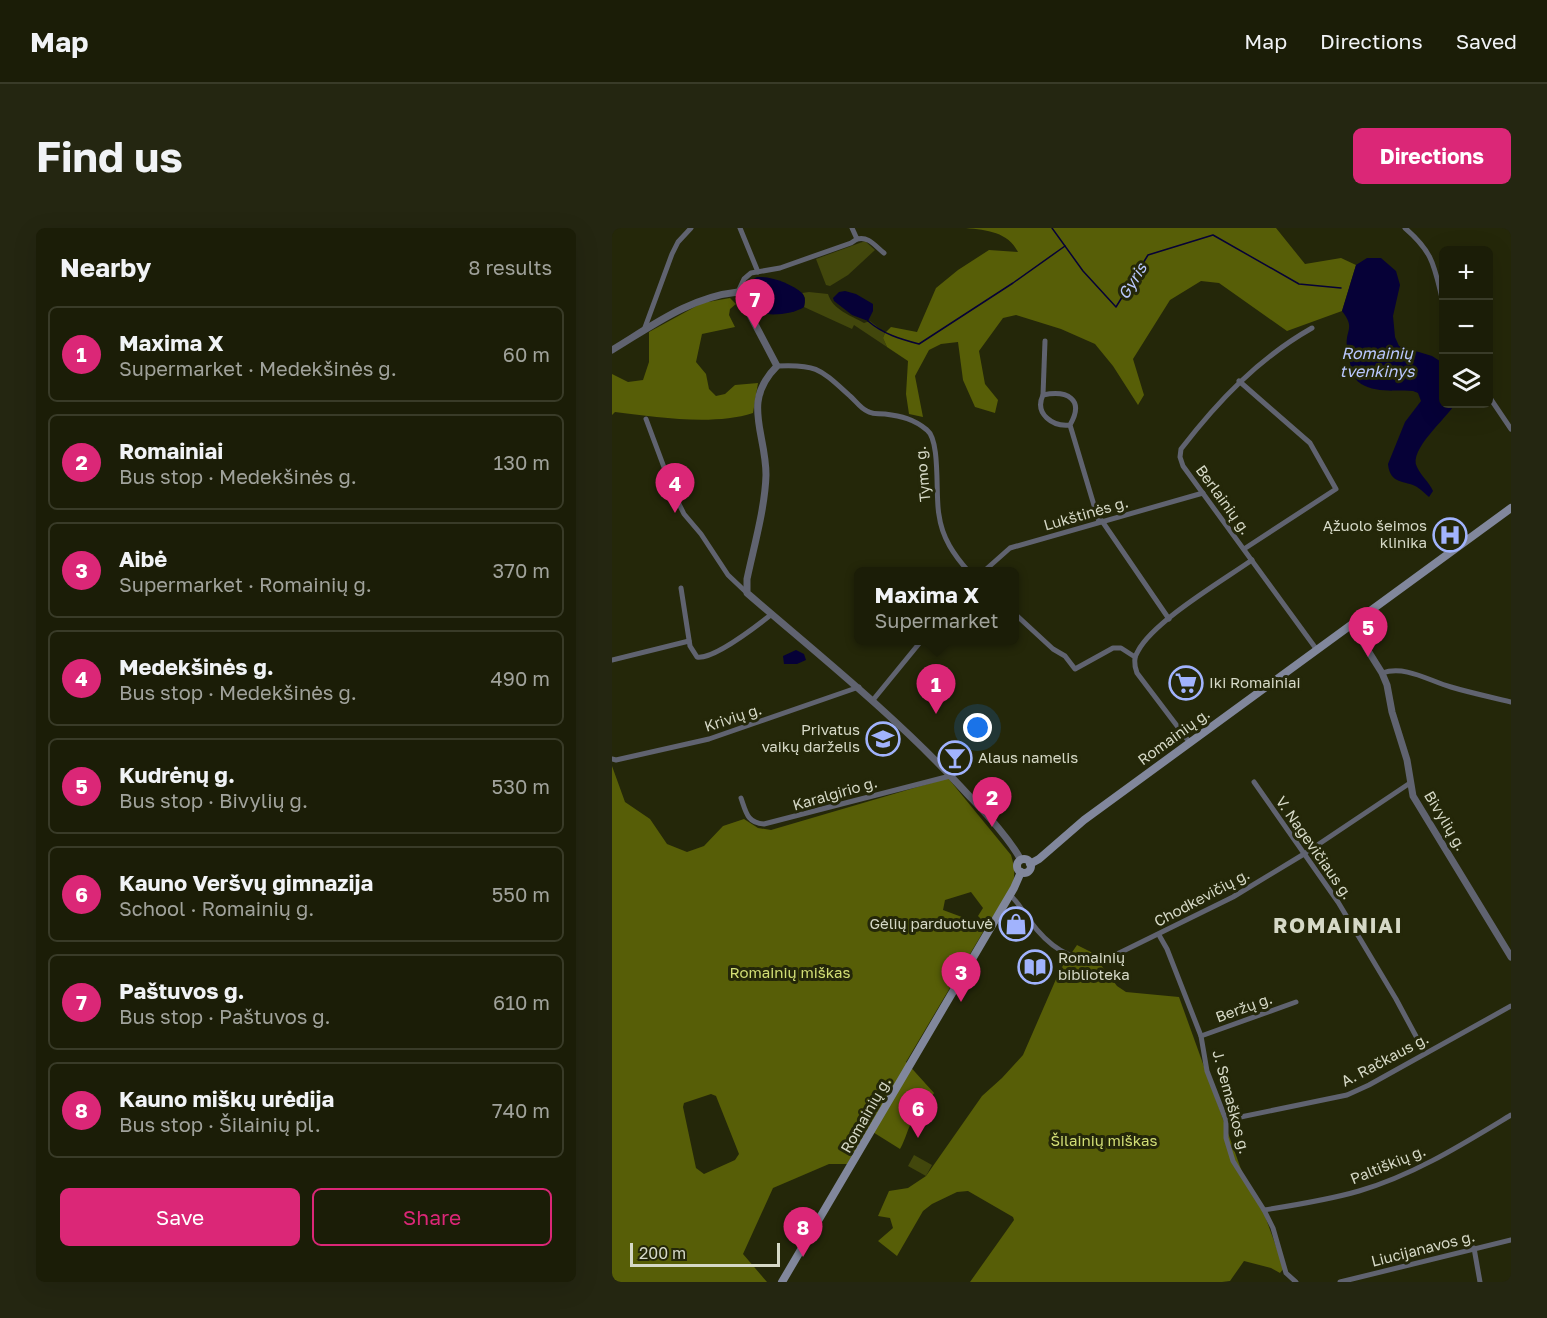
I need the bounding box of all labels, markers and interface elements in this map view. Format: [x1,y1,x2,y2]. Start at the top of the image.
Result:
text: Map [30,25,88,58]
text: Map [1244,28,1287,54]
text: Directions [1320,28,1423,54]
text: Saved [1456,28,1517,54]
button: Directions [1353,128,1511,184]
text: Find us [36,131,183,181]
map controls [1439,246,1493,408]
button: + [1439,246,1493,300]
text: Nearby [60,252,151,283]
text: 8 results [468,255,552,279]
water label: Gyris [1113,258,1152,303]
pin: 7 [736,279,774,329]
button: − [1439,300,1493,354]
text: Maxima X [119,329,223,356]
text: 1 [76,342,87,366]
text: 60 m [503,342,550,366]
water label: Romainių tvenkinys [1340,343,1416,381]
button: layers [1439,354,1493,408]
text: Supermarket · Medekšinės g. [119,356,397,380]
text: Romainiai [119,437,223,464]
street label: Tymo g. [911,445,933,503]
text: 2 [75,450,88,474]
text: 130 m [494,450,550,474]
street label: Berlainių g. [1193,461,1255,538]
text: Bus stop · Medekšinės g. [119,464,357,488]
pin: 4 [656,464,694,513]
street label: Lukštinės g. [1041,492,1130,534]
place label: Ąžuolo šeimos klinika [1323,516,1427,551]
hospital icon: Ąžuolo šeimos klinika [1432,517,1468,553]
text: Aibė [119,545,167,572]
text: 3 [75,558,88,582]
text: 370 m [493,558,550,582]
popup [854,567,1019,645]
text: Supermarket · Romainių g. [119,572,372,596]
text: Maxima X [875,581,979,608]
text: Supermarket [875,608,998,632]
pin: 5 [1348,608,1388,657]
text: Medekšinės g. [119,653,274,680]
pin: 1 [916,664,956,714]
supermarket icon: Iki Romainiai [1168,665,1204,701]
text: 4 [75,666,88,690]
text: 490 m [491,666,550,690]
place label: Iki Romainiai [1209,673,1301,691]
text: Bus stop · Medekšinės g. [119,680,357,704]
street label: Krivių g. [702,699,764,735]
street label: Romainių g. [1134,704,1213,768]
your location [963,713,992,742]
place label: Privatus vaikų darželis [761,720,860,755]
school or university icon: Privatus vaikų darželis [865,721,901,757]
bar icon: Alaus namelis [937,740,973,776]
place label: Alaus namelis [978,748,1078,766]
text: Kudrėnų g. [119,761,235,788]
street label: Karalgirio g. [790,772,879,814]
text: 5 [75,774,88,798]
text: 530 m [492,774,550,798]
pin: 2 [972,778,1012,827]
street label: Bivylių g. [1421,787,1471,854]
text: Bus stop · Bivylių g. [119,788,308,812]
street label: V. Nagevičiaus g. [1273,792,1357,902]
street label: Chodkevičių g. [1151,864,1252,930]
text: Kauno Veršvų gimnazija [119,869,373,896]
text: 6 [75,882,88,906]
text: 550 m [492,882,550,906]
text: School · Romainių g. [119,896,314,920]
shop icon: Gėlių parduotuvė [998,906,1034,942]
district label: ROMAINIAI [1273,912,1403,938]
place label: Gėlių parduotuvė [870,914,993,932]
place label: Romainių biblioteka [1058,948,1130,983]
library icon: Romainių biblioteka [1017,949,1053,985]
pin: 3 [942,952,980,1002]
park label: Romainių miškas [730,963,850,981]
text: Paštuvos g. [119,977,245,1004]
street label: Beržų g. [1213,989,1274,1026]
text: 7 [76,990,87,1014]
text: 610 m [493,990,550,1014]
text: Bus stop · Paštuvos g. [119,1004,331,1028]
street label: A. Račkaus g. [1338,1029,1431,1090]
street label: J. Semaškos g. [1209,1048,1254,1156]
street label: Romainių g. [836,1073,894,1156]
text: Kauno miškų urėdija [119,1085,334,1112]
pin: 6 [898,1088,938,1138]
text: 8 [75,1098,88,1122]
text: 740 m [492,1098,550,1122]
text: Bus stop · Šilainių pl. [119,1112,321,1136]
park label: Šilainių miškas [1051,1131,1158,1149]
street label: Paltiškių g. [1347,1141,1428,1187]
button: Save [60,1188,300,1246]
button: Share [312,1188,552,1246]
pin: 8 [784,1208,822,1257]
street label: Liucijanavos g. [1369,1226,1476,1270]
scale bar [630,1240,780,1268]
text: 200 m [639,1243,686,1263]

